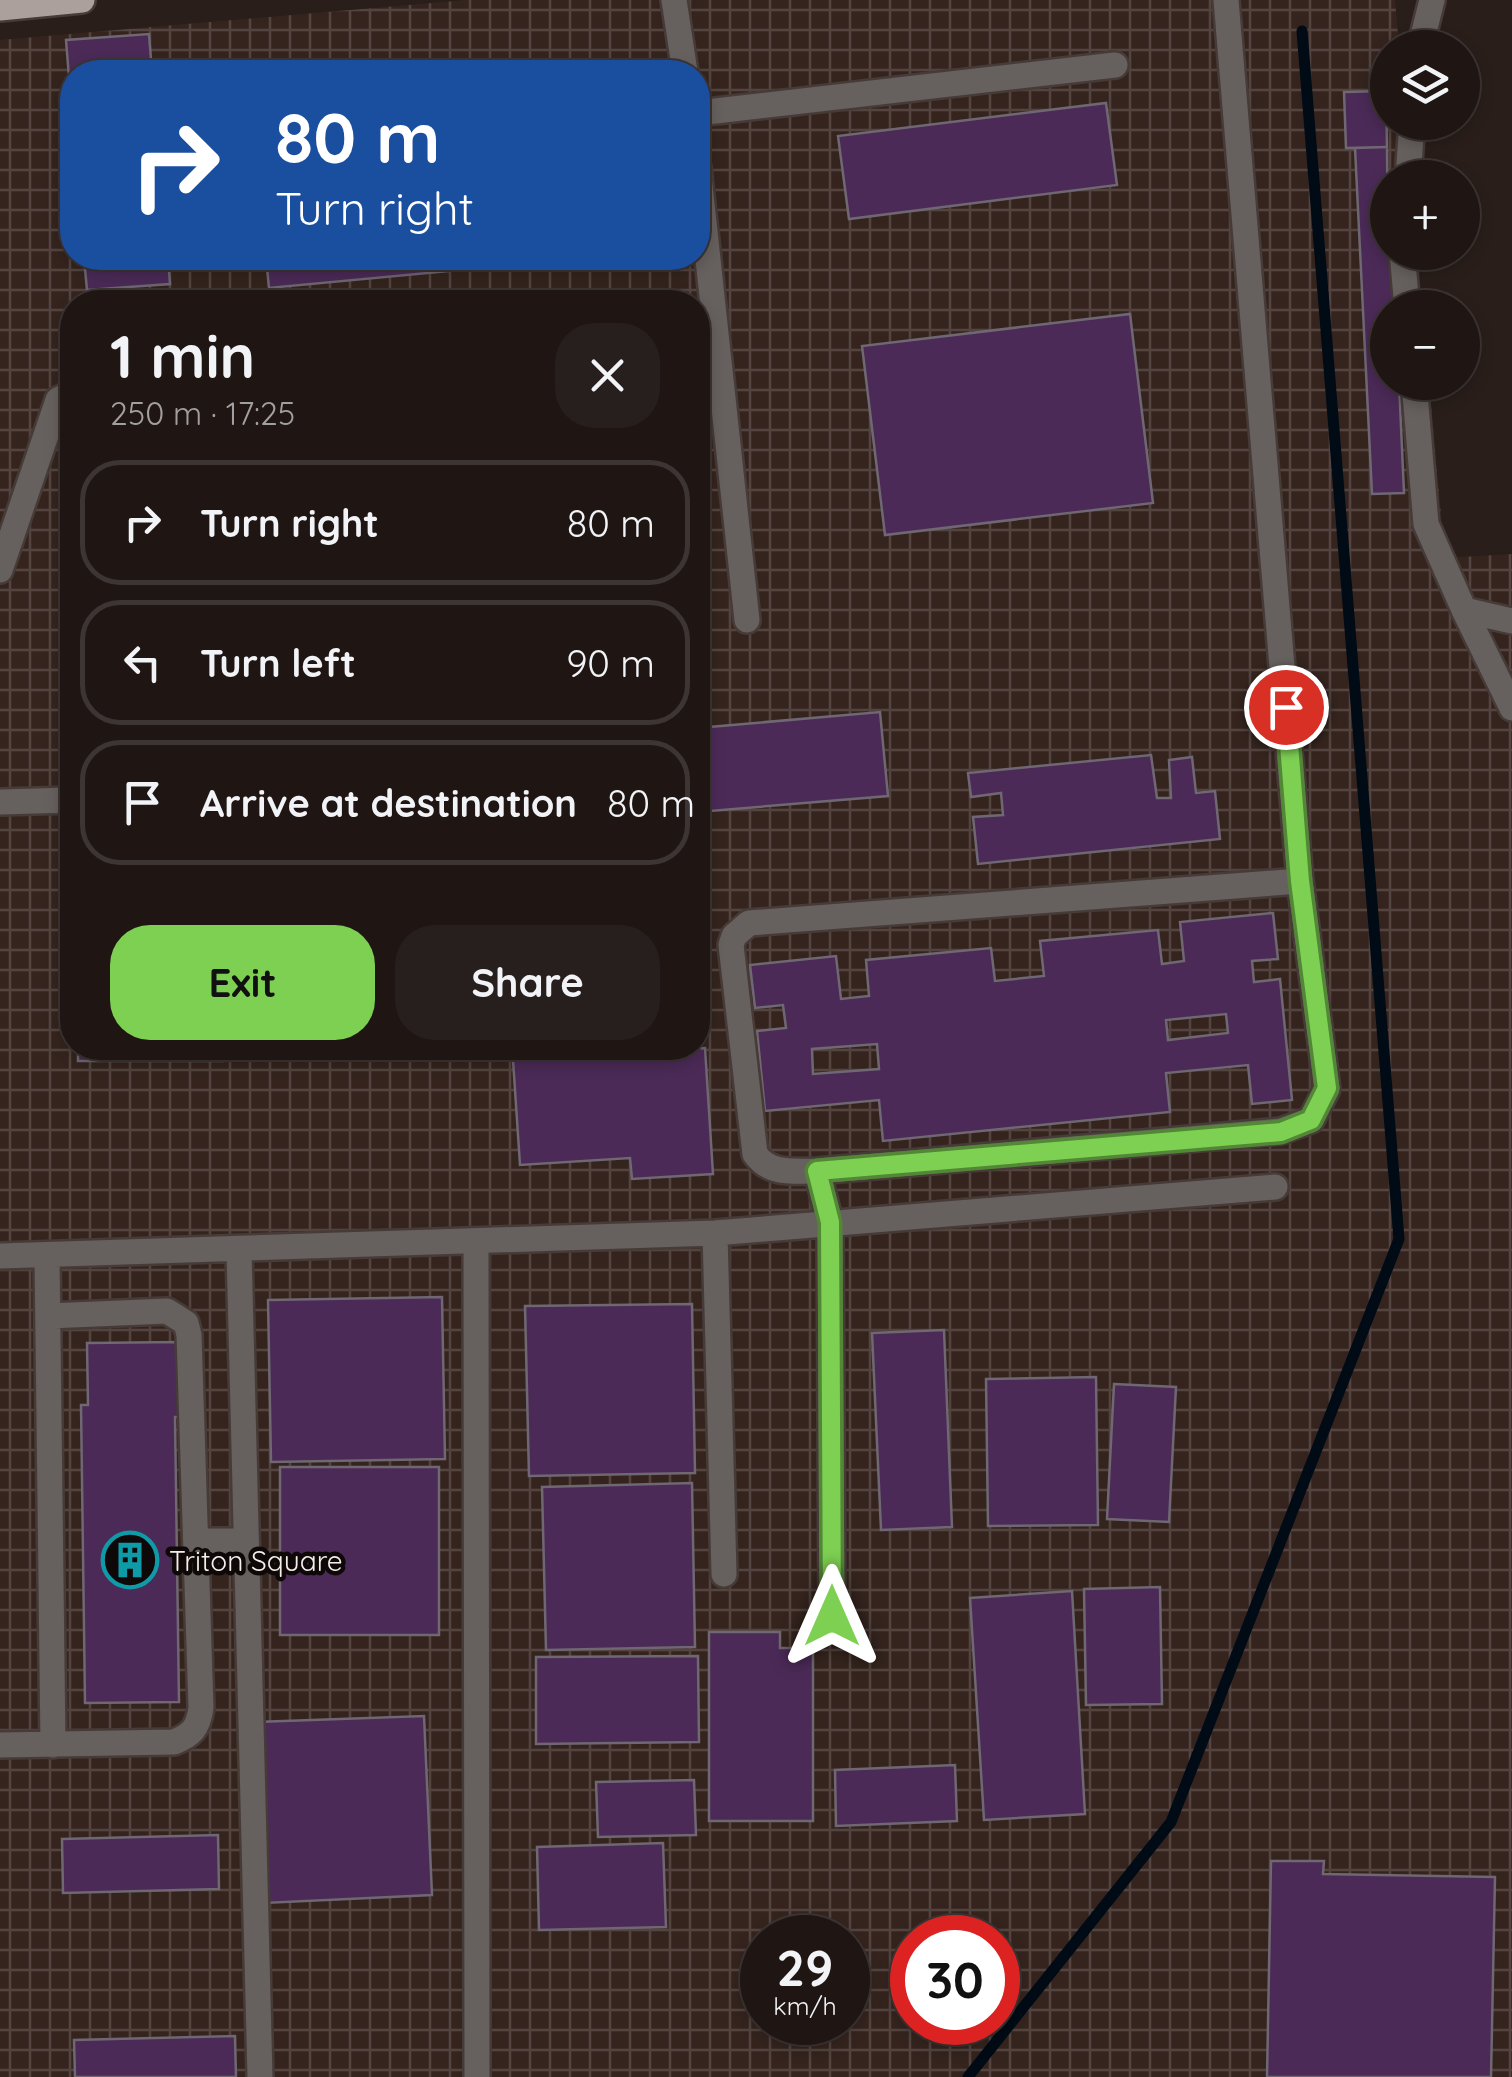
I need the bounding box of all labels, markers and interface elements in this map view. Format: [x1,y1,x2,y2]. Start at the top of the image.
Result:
map controls [1370,30,1480,400]
button: layers [1370,30,1480,140]
text: 80 m [275,93,440,181]
icon: right [110,100,240,230]
button: + [1370,160,1480,270]
text: Turn right [275,180,474,236]
button: − [1370,290,1480,400]
text: 1 min [110,318,255,393]
button: close [555,323,660,428]
text: 250 m · 17:25 [110,393,295,433]
icon: right [115,495,170,550]
text: Turn right [200,499,379,547]
text: 80 m [567,499,655,547]
icon: left [115,635,170,690]
text: Turn left [200,639,356,687]
text: 90 m [566,639,655,687]
pin [1244,665,1329,750]
icon: arrive [1259,680,1314,735]
icon: arrive [115,775,170,830]
text: Arrive at destination [200,779,577,827]
text: 80 m [607,779,695,827]
button: Exit [110,925,375,1040]
button: Share [395,925,660,1040]
building icon: Triton Square [100,1530,160,1590]
place label: Triton Square [169,1543,343,1578]
position arrow [780,1564,884,1668]
speed limit sign: 30 [890,1915,1020,2045]
text: 29 [777,1936,833,1999]
text: km/h [773,1990,837,2021]

